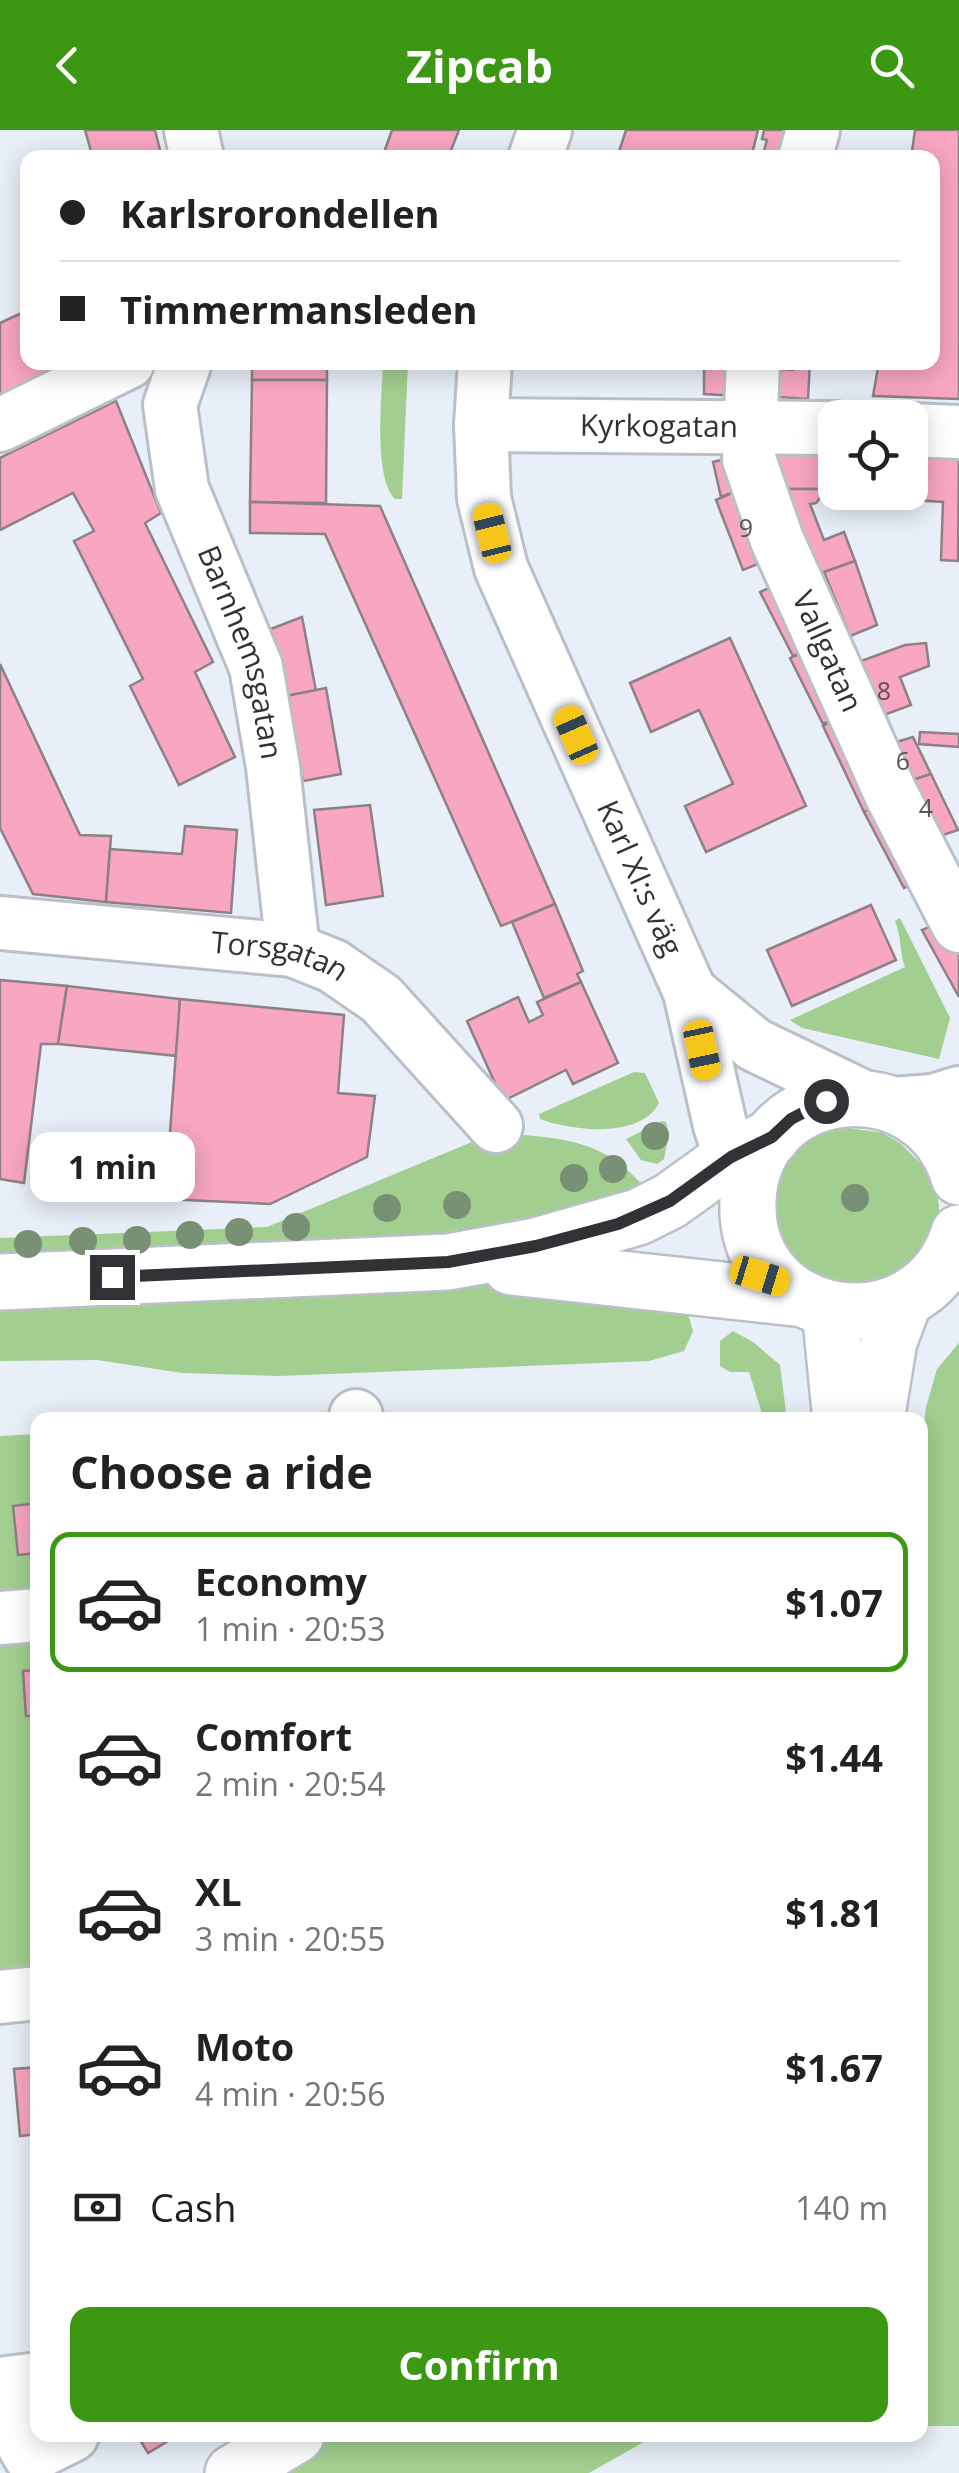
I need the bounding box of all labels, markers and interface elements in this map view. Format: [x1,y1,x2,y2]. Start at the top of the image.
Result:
text: Zipcab [406,35,553,96]
icon: back [40,38,95,93]
icon: search [864,38,919,93]
text: Karlsrorondellen [120,187,440,239]
text: Timmermansleden [120,283,478,335]
map controls [818,400,928,510]
button: locate [818,400,928,510]
street label: Kyrkogatan [580,404,738,446]
car [470,500,514,566]
house number: 9 [739,510,753,544]
street label: Barnhemsgatan [189,539,293,762]
street label: Vallgatan [783,584,873,718]
house number: 8 [877,673,891,707]
car [550,701,602,769]
house number: 6 [896,743,910,777]
house number: 4 [919,790,933,824]
street label: Karl XI:s väg [588,793,693,962]
street label: Torsgatan [209,921,358,990]
car [681,1018,723,1082]
route start [804,1079,849,1124]
callout: 1 min [29,1132,194,1202]
text: 1 min [68,1145,157,1188]
car [727,1253,793,1299]
route end [90,1255,135,1300]
text: Choose a ride [70,1441,373,1502]
text: Economy [195,1555,367,1607]
icon: car [75,1557,165,1647]
text: $1.07 [785,1576,883,1628]
text: 1 min · 20:53 [195,1607,386,1650]
text: Comfort [195,1710,352,1762]
icon: car [75,1712,165,1802]
text: $1.44 [785,1731,883,1783]
text: 2 min · 20:54 [195,1762,386,1805]
text: XL [195,1865,242,1917]
icon: car [75,1867,165,1957]
text: $1.81 [785,1886,883,1938]
text: 3 min · 20:55 [195,1917,386,1960]
text: Moto [195,2020,294,2072]
icon: car [75,2022,165,2112]
text: $1.67 [785,2041,883,2093]
text: 4 min · 20:56 [195,2072,386,2115]
icon: cash [70,2180,125,2235]
text: Cash [150,2181,236,2233]
text: 140 m [795,2186,888,2229]
button: Confirm [70,2307,888,2422]

